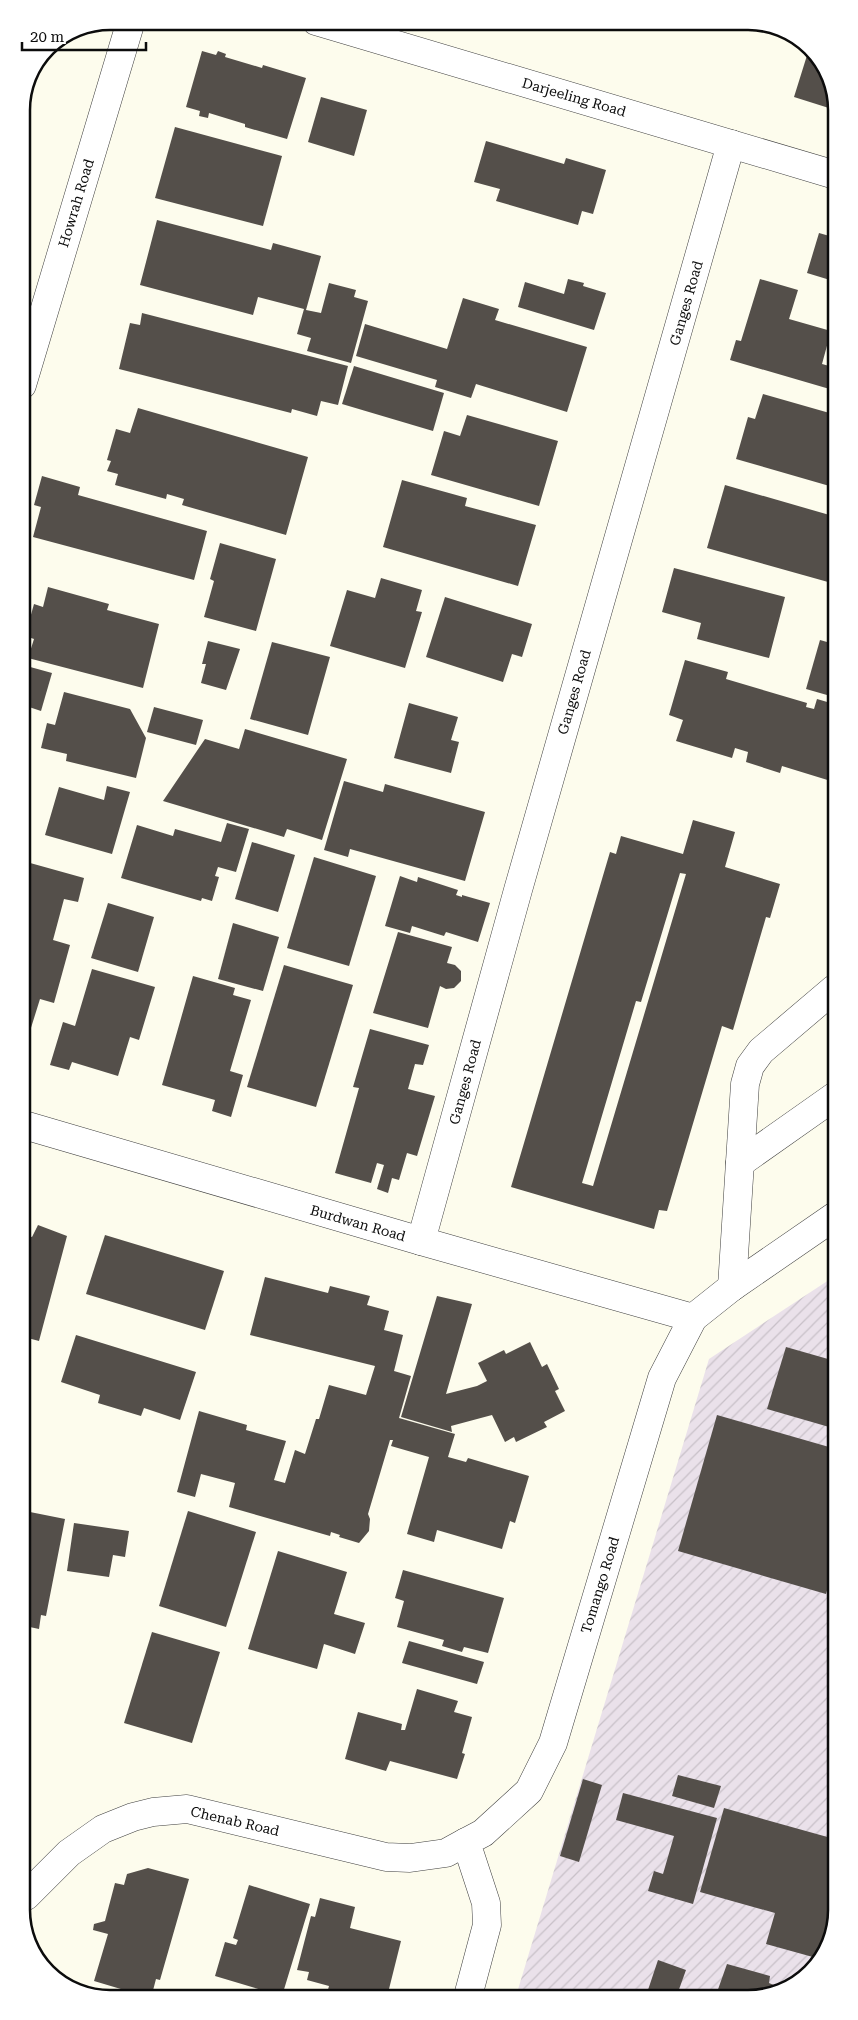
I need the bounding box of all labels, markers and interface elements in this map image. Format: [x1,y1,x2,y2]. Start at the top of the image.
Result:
scale bar [22,20,146,52]
text: 20 m [30,28,65,46]
street label: Darjeeling Road [520,75,628,120]
street label: Howrah Road [55,157,97,249]
street label: Ganges Road [666,259,706,347]
street label: Ganges Road [554,648,594,736]
street label: Ganges Road [446,1038,484,1126]
street label: Burdwan Road [308,1202,408,1244]
street label: Tomango Road [578,1535,622,1635]
street label: Chenab Road [189,1803,281,1839]

